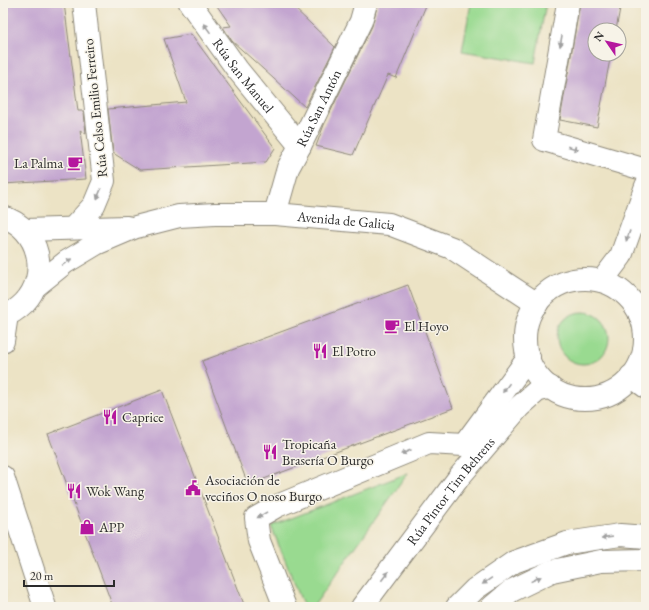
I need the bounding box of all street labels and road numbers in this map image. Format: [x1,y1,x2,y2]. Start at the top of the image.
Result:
street label: Rúa San Manuel [209,35,278,117]
street label: Rúa Celso Emilio Ferreiro [79,38,111,178]
street label: Rúa San Antón [292,66,345,150]
street label: Avenida de Galicia [295,207,399,235]
street label: Rúa Pintor Tim Behrens [402,433,499,549]

